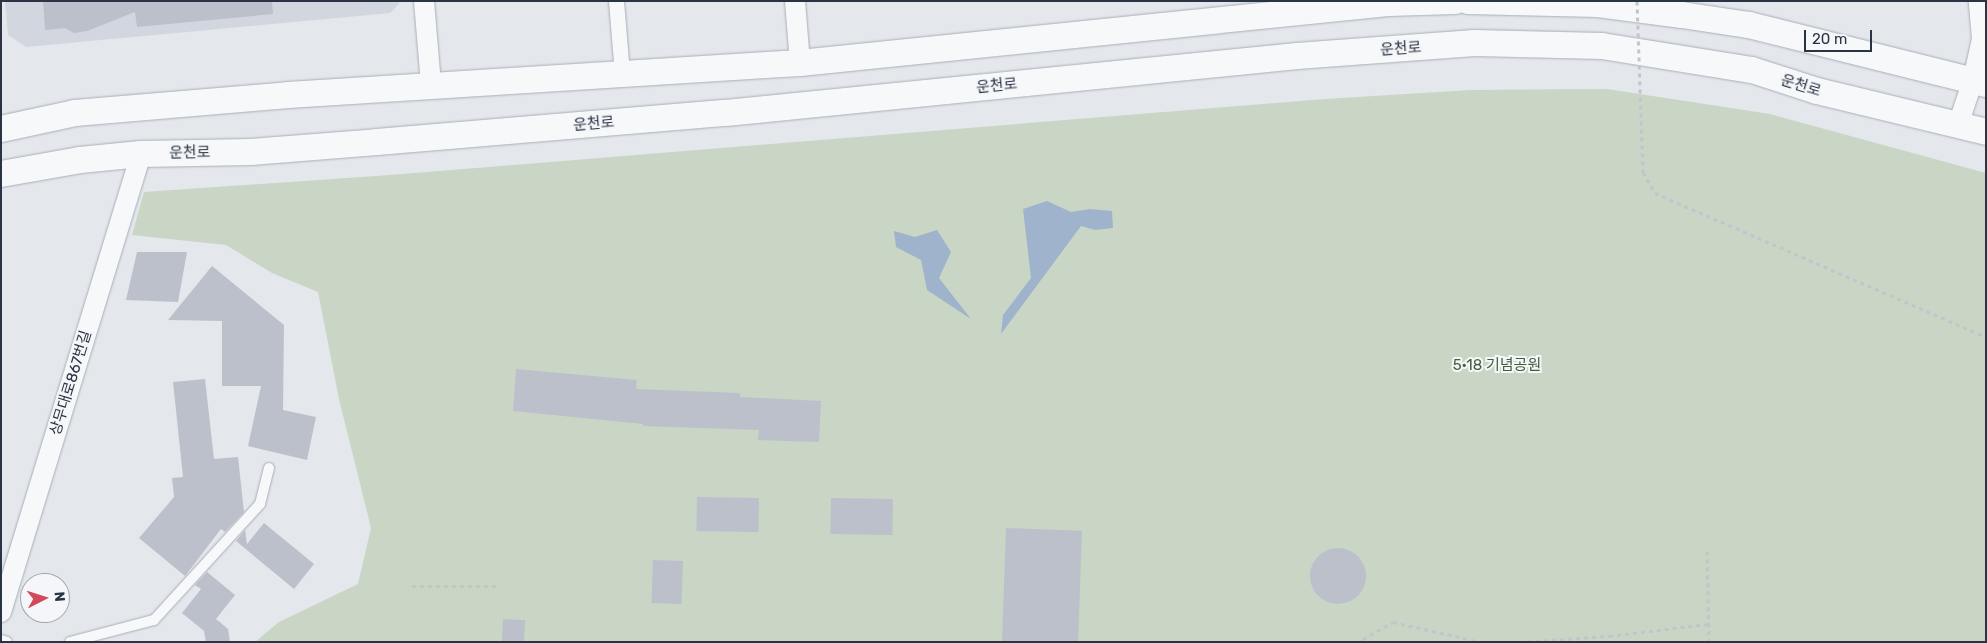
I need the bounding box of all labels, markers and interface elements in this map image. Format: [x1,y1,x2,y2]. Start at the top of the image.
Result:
scale bar [1807,20,1874,52]
text: 20 m [1812,30,1847,48]
street label: 운천로 [1380,39,1422,59]
street label: 운천로 [1779,71,1823,101]
street label: 운천로 [975,75,1019,97]
street label: 운천로 [573,113,615,135]
street label: 운천로 [169,144,211,162]
street label: 상무대로867번길 [47,328,95,438]
park label: 5·18 기념공원 [1453,357,1541,375]
north arrow [20,573,70,623]
text: N [51,591,68,602]

